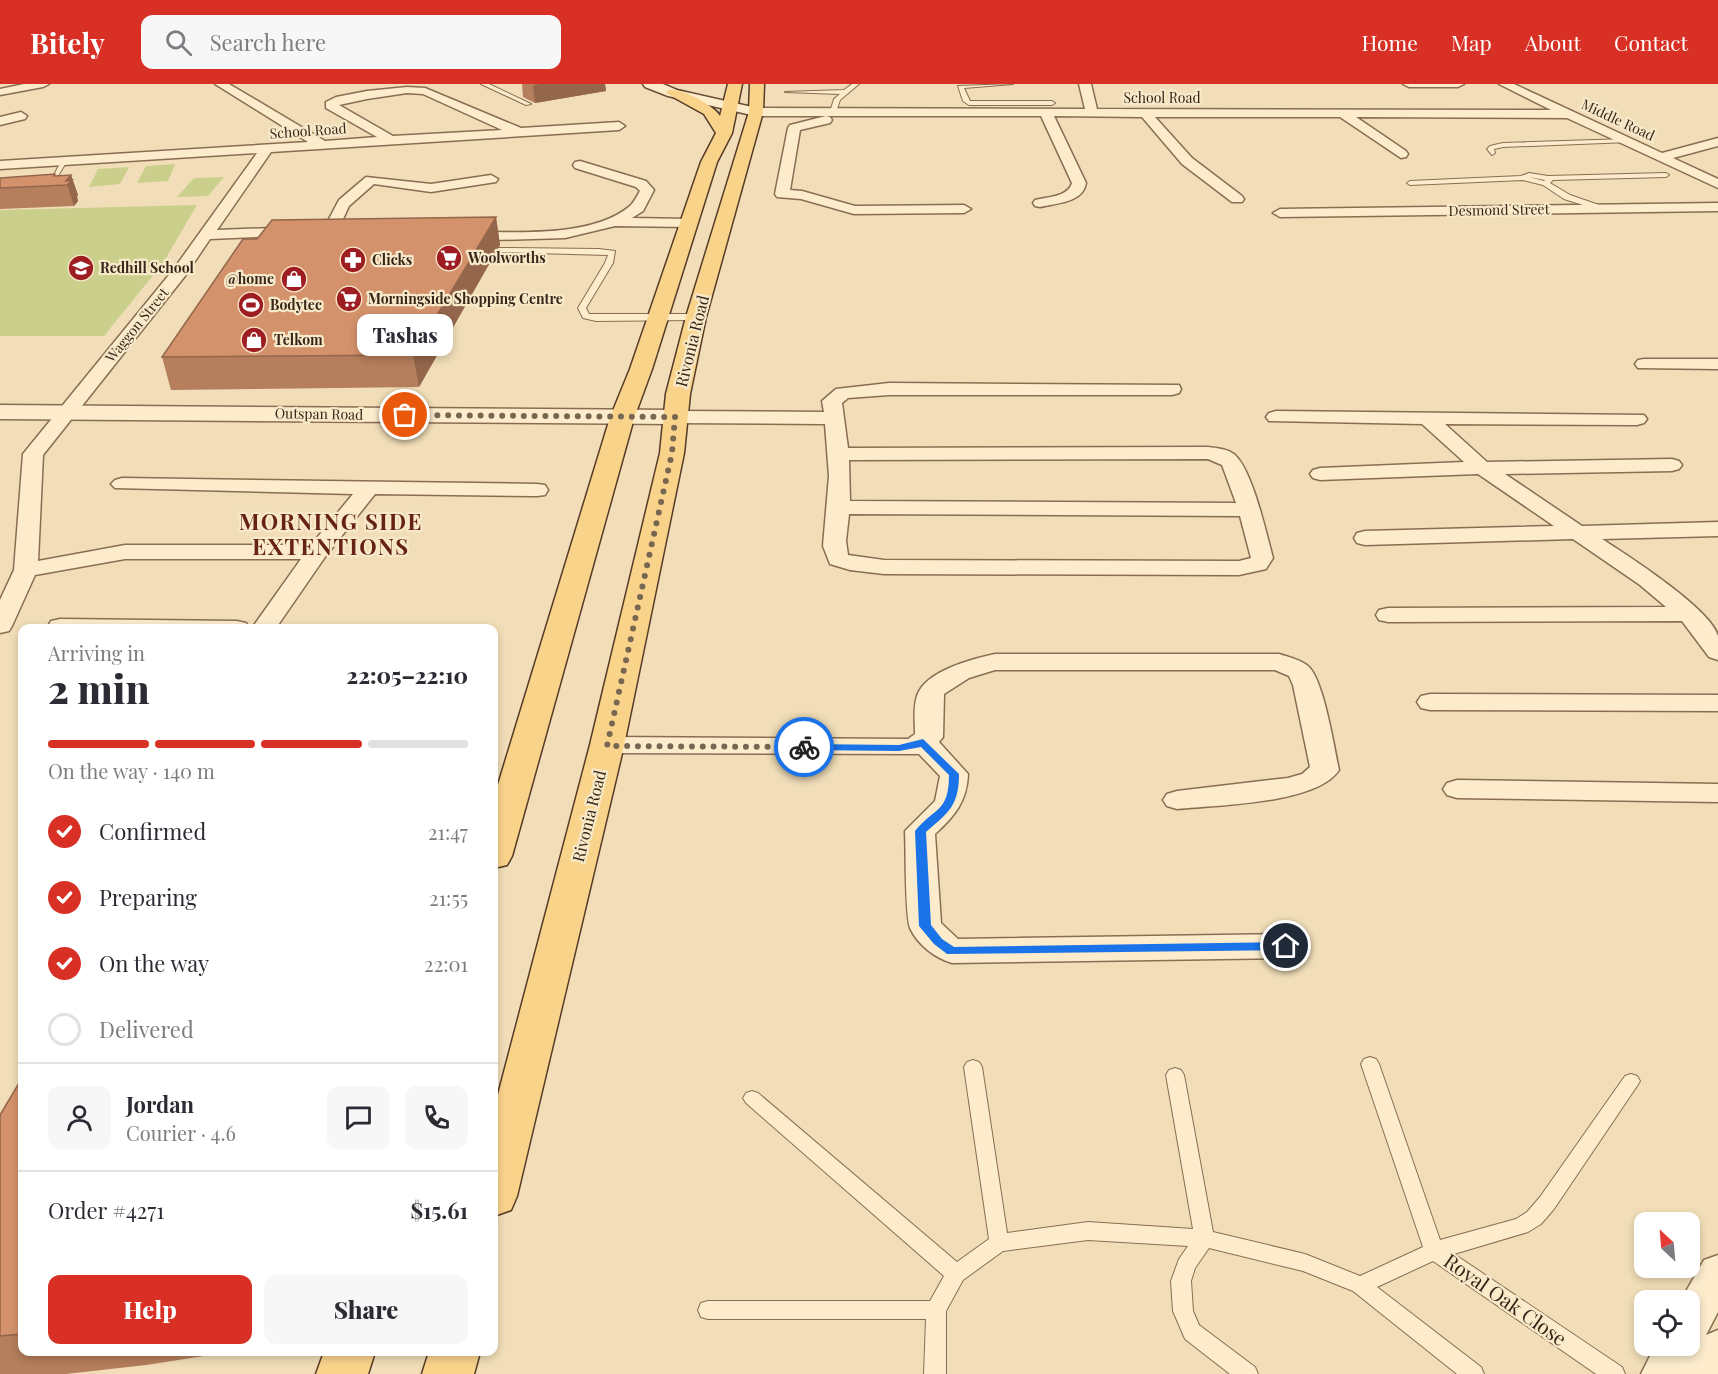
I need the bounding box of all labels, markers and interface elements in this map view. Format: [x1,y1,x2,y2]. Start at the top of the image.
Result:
search box [141,15,561,69]
text: Bitely [30,24,105,61]
icon: search [162,26,195,59]
text: Search here [210,27,326,57]
text: Home [1362,28,1418,56]
text: Map [1451,28,1492,56]
text: About [1525,28,1581,56]
text: Contact [1614,28,1688,56]
street label: School Road [1123,88,1201,107]
street label: Middle Road [1578,94,1658,145]
street label: School Road [269,118,347,143]
street label: Desmond Street [1448,199,1551,220]
supermarket icon: Woolworths [434,243,464,273]
pharmacy icon: Clicks [338,245,368,275]
place label: Woolworths [467,248,546,267]
place label: Clicks [372,250,412,269]
school or university icon: Redhill School [66,253,96,283]
place label: Redhill School [100,258,194,277]
shop icon: @home [279,264,309,294]
place label: @home [225,269,274,288]
street label: Waggon Street [100,283,173,367]
supermarket icon: Morningside Shopping Centre [334,284,364,314]
place label: Morningside Shopping Centre [368,289,563,308]
sports icon: Bodytec [236,290,266,320]
street label: Rivonia Road [670,293,713,389]
place label: Bodytec [270,295,322,314]
callout: Tashas [357,313,453,355]
text: Tashas [373,321,438,348]
shop icon: Telkom [239,325,269,355]
place label: Telkom [274,330,323,349]
pin [379,389,430,440]
icon: bag [388,398,421,431]
street label: Outspan Road [275,403,363,424]
district label: MORNING SIDE EXTENTIONS [239,506,423,561]
text: Arriving in [48,639,145,666]
text: 22:05–22:10 [346,660,468,690]
text: 2 min [48,662,150,714]
courier [774,717,834,777]
icon: bike [788,731,821,764]
text: On the way · 140 m [48,757,215,784]
street label: Rivonia Road [567,768,610,864]
icon: check [48,815,81,848]
text: Confirmed [99,816,206,846]
text: 21:47 [428,818,468,845]
icon: check [48,881,81,914]
text: Preparing [99,882,197,912]
text: 21:55 [429,884,468,911]
pin [1260,920,1311,971]
icon: home [1269,929,1302,962]
icon: check [48,947,81,980]
text: On the way [99,948,209,978]
text: 22:01 [424,950,468,977]
text: Delivered [99,1014,194,1044]
button: person [48,1086,111,1149]
button: chat [327,1086,390,1149]
button: phone [405,1086,468,1149]
text: Jordan [126,1089,194,1119]
text: Courier · 4.6 [126,1119,236,1146]
text: Order #4271 [48,1195,164,1225]
text: $15.61 [410,1195,468,1225]
north arrow [1634,1212,1700,1278]
map controls [1634,1212,1700,1356]
street label: Royal Oak Close [1439,1246,1573,1351]
button: Help [48,1275,252,1344]
button: Share [264,1275,468,1344]
button: locate [1634,1290,1700,1356]

